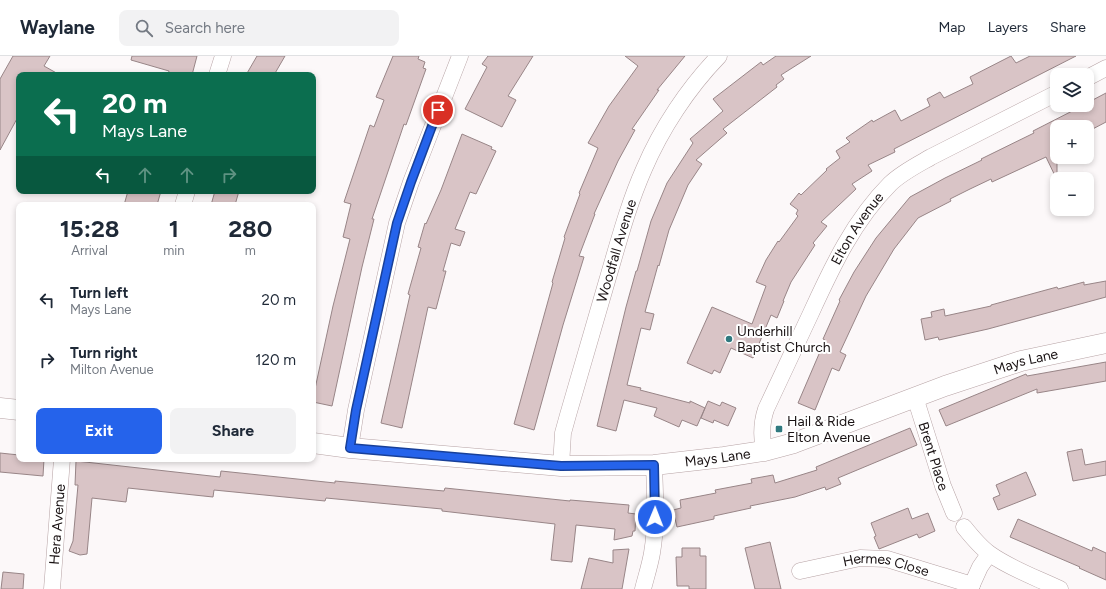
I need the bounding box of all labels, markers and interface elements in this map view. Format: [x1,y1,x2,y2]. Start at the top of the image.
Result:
search box [119,10,399,46]
text: Waylane [20,16,95,39]
icon: search [133,17,155,39]
text: Search here [165,19,245,37]
text: Map [938,19,966,36]
text: Layers [988,19,1028,36]
text: Share [1050,19,1086,36]
map controls [1050,68,1094,216]
button: layers [1050,68,1094,112]
text: 20 m [102,86,167,120]
icon: left [36,88,88,140]
pin [421,93,455,127]
icon: arrive [427,99,449,121]
text: Mays Lane [102,120,187,142]
button: + [1050,120,1094,164]
icon: left [92,164,114,186]
icon: ahead [134,164,156,186]
icon: ahead [176,164,198,186]
icon: right [218,164,240,186]
button: − [1050,172,1094,216]
street label: Elton Avenue [828,189,887,268]
street label: Woodfall Avenue [593,197,640,304]
text: 15:28 [60,214,120,243]
text: 1 [169,214,179,243]
text: 280 [228,214,272,243]
text: Arrival [71,243,108,258]
text: min [163,243,185,258]
text: m [245,243,256,258]
text: Turn left [70,284,128,302]
icon: left [36,289,58,311]
text: 20 m [262,291,296,309]
text: Mays Lane [70,302,131,317]
place label: Underhill Baptist Church [737,323,831,356]
marker: Underhill Baptist Church [724,334,734,344]
text: Turn right [70,344,138,362]
street label: Mays Lane [991,345,1060,378]
icon: right [36,349,58,371]
text: 120 m [255,351,296,369]
text: Milton Avenue [70,362,154,377]
button: Exit [36,408,162,454]
button: Share [170,408,296,454]
place label: Hail & Ride Elton Avenue [787,413,871,446]
street label: Brent Place [914,420,952,494]
marker: Hail & Ride Elton Avenue [774,424,784,434]
street label: Mays Lane [684,445,752,470]
street label: Hera Avenue [46,483,69,565]
position arrow [634,496,676,538]
street label: Hermes Close [841,550,931,580]

